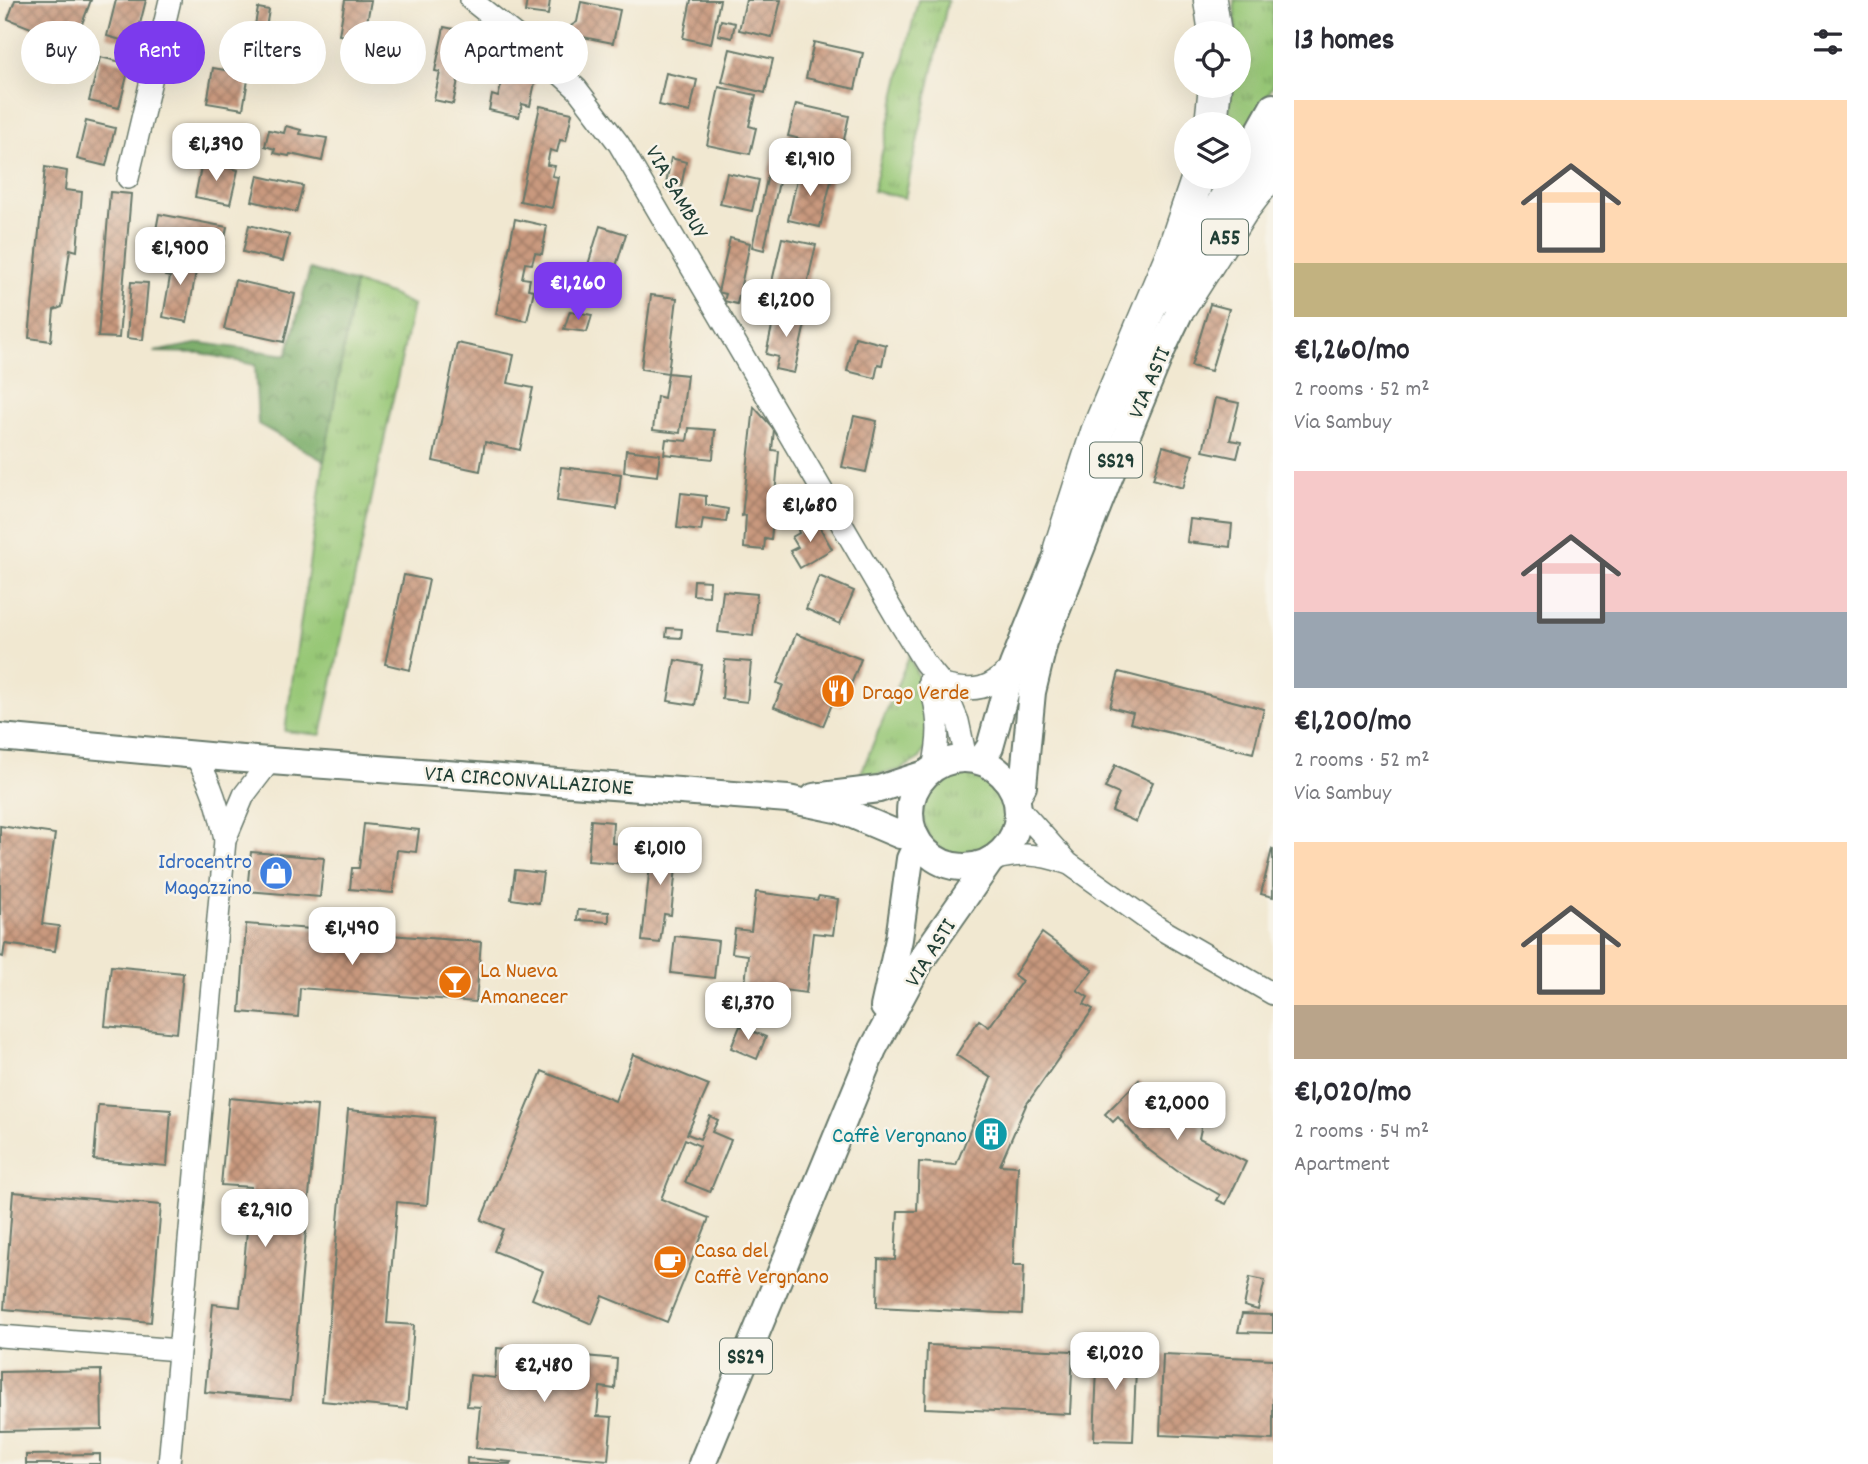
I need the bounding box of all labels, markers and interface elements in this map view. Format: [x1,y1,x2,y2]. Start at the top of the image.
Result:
chip: Buy [21,21,100,84]
chip: Rent [114,21,205,84]
chip: Filters [219,21,326,84]
chip: New [340,21,426,84]
chip: Apartment [440,21,588,84]
map controls [1174,21,1251,189]
button: locate [1174,21,1251,98]
text: 13 homes [1294,21,1394,64]
icon: filters [1809,23,1847,61]
button: layers [1174,112,1251,189]
pin: €1,390 [159,124,273,183]
text: €1,390 [188,129,244,162]
pin: €1,910 [753,138,867,198]
street label: VIA SAMBUY [635,140,715,246]
text: €1,910 [785,144,835,177]
icon: home [1508,145,1634,271]
road number: A55 [1202,219,1248,254]
pin: €1,900 [123,228,237,287]
text: €1,900 [151,233,209,266]
pin: €1,260 [521,262,635,322]
text: €1,260 [550,268,606,301]
pin: €1,200 [729,280,843,339]
text: €1,200 [757,285,815,318]
text: €1,260/mo [1294,331,1410,374]
street label: VIA ASTI [1121,342,1181,424]
text: 2 rooms · 52 m² [1294,374,1430,407]
text: Via Sambuy [1294,407,1391,440]
road number: SS29 [1090,442,1142,477]
pin: €1,680 [753,484,867,544]
text: €1,680 [782,490,838,523]
icon: home [1508,516,1634,642]
restaurant icon: Drago Verde [819,672,857,710]
place label: Drago Verde [862,678,969,711]
text: €1,200/mo [1294,702,1411,745]
text: 2 rooms · 52 m² [1294,745,1430,778]
street label: VIA CIRCONVALLAZIONE [423,759,635,806]
text: Via Sambuy [1294,778,1391,811]
pin: €1,010 [603,828,717,887]
text: €1,010 [634,833,686,866]
place label: Idrocentro Magazzino [158,847,252,906]
shop icon: Idrocentro Magazzino [257,854,295,892]
icon: home [1508,887,1634,1013]
pin: €1,490 [295,908,409,967]
text: €1,490 [325,913,379,946]
street label: VIA ASTI [898,913,966,994]
place label: La Nueva Amanecer [480,956,568,1015]
bar icon: La Nueva Amanecer [436,963,474,1001]
pin: €1,370 [691,982,805,1042]
text: €1,370 [721,988,775,1021]
text: €1,020/mo [1294,1073,1411,1116]
pin: €2,000 [1120,1082,1234,1142]
text: €2,000 [1145,1088,1209,1121]
building icon: Caffè Vergnano [972,1115,1010,1153]
text: 2 rooms · 54 m² [1294,1116,1429,1149]
place label: Caffè Vergnano [832,1121,967,1154]
text: Apartment [1294,1149,1390,1182]
pin: €2,910 [208,1190,322,1249]
text: €2,910 [237,1195,293,1228]
place label: Casa del Caffè Vergnano [694,1236,829,1295]
cafe icon: Casa del Caffè Vergnano [651,1243,689,1281]
pin: €1,020 [1058,1332,1172,1392]
road number: SS29 [720,1338,772,1374]
text: €1,020 [1086,1338,1144,1371]
pin: €2,480 [487,1344,601,1404]
text: €2,480 [515,1350,573,1383]

